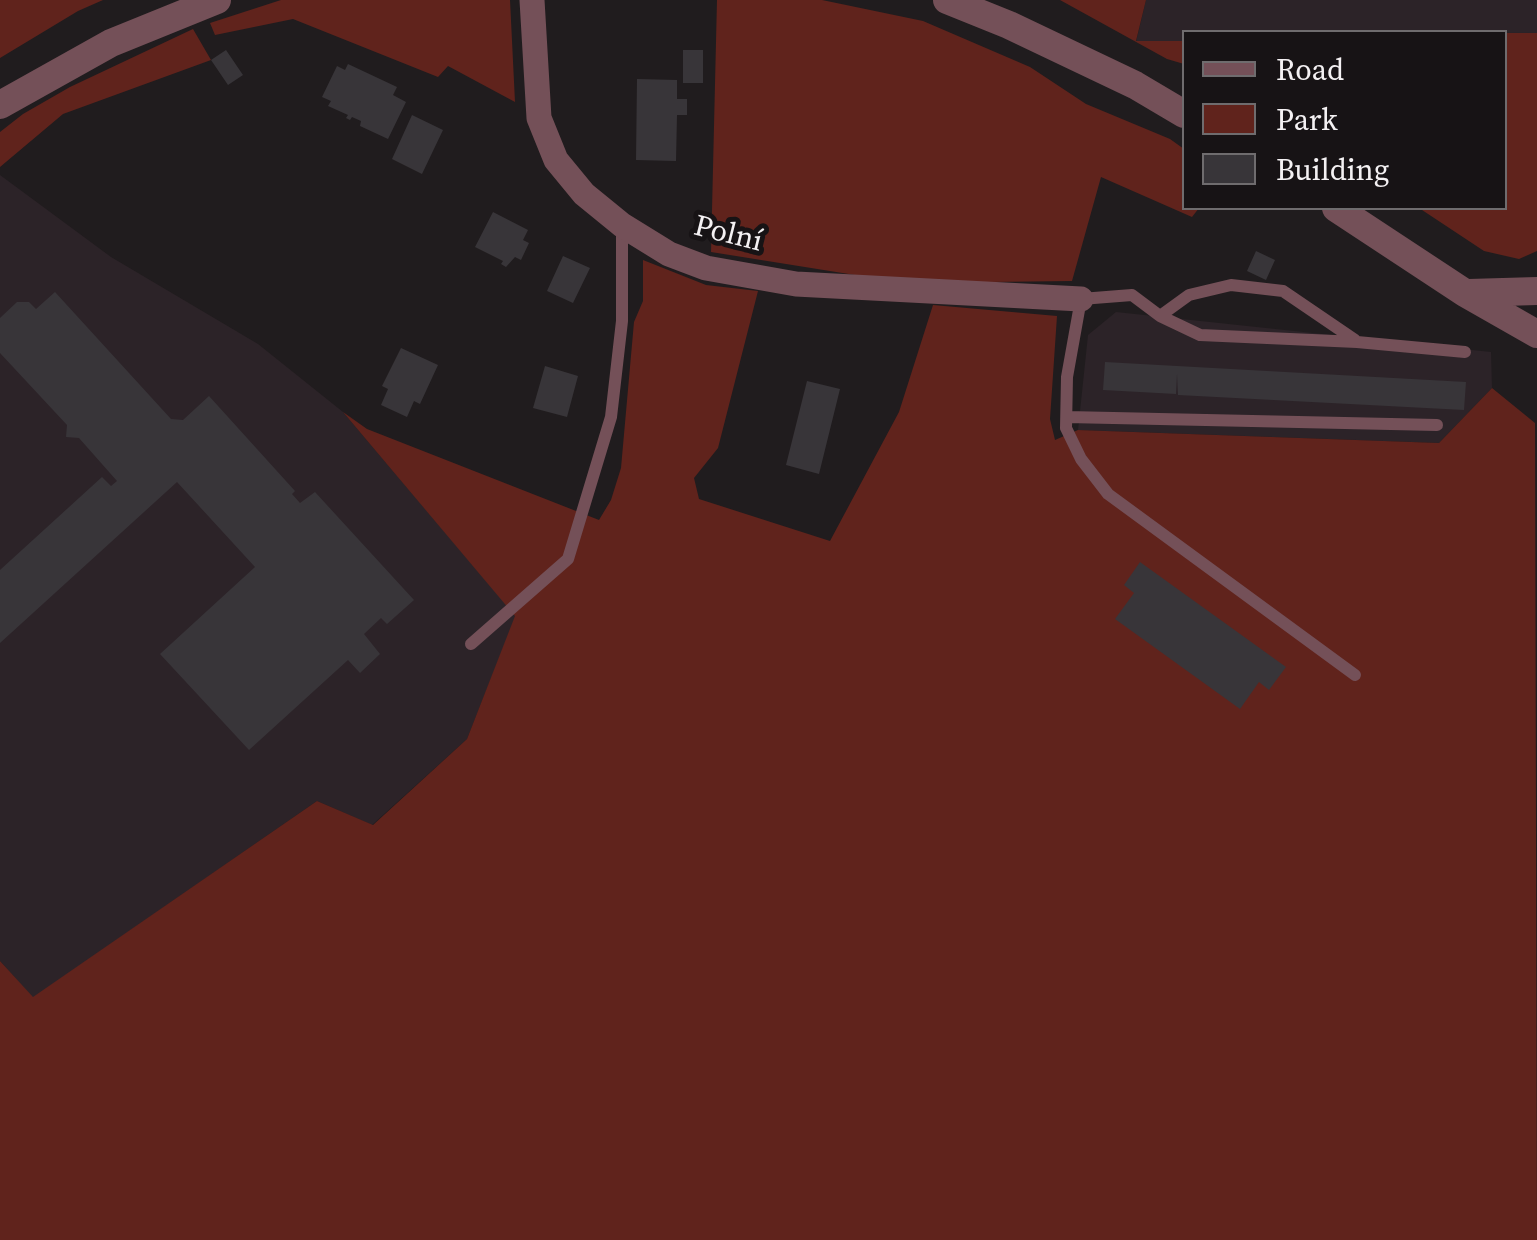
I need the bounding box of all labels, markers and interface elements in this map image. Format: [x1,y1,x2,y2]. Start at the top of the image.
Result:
legend [1182,30,1507,210]
text: Road [1276,49,1344,90]
text: Park [1276,99,1338,140]
text: Building [1276,149,1389,190]
street label: Polní [690,209,766,261]

